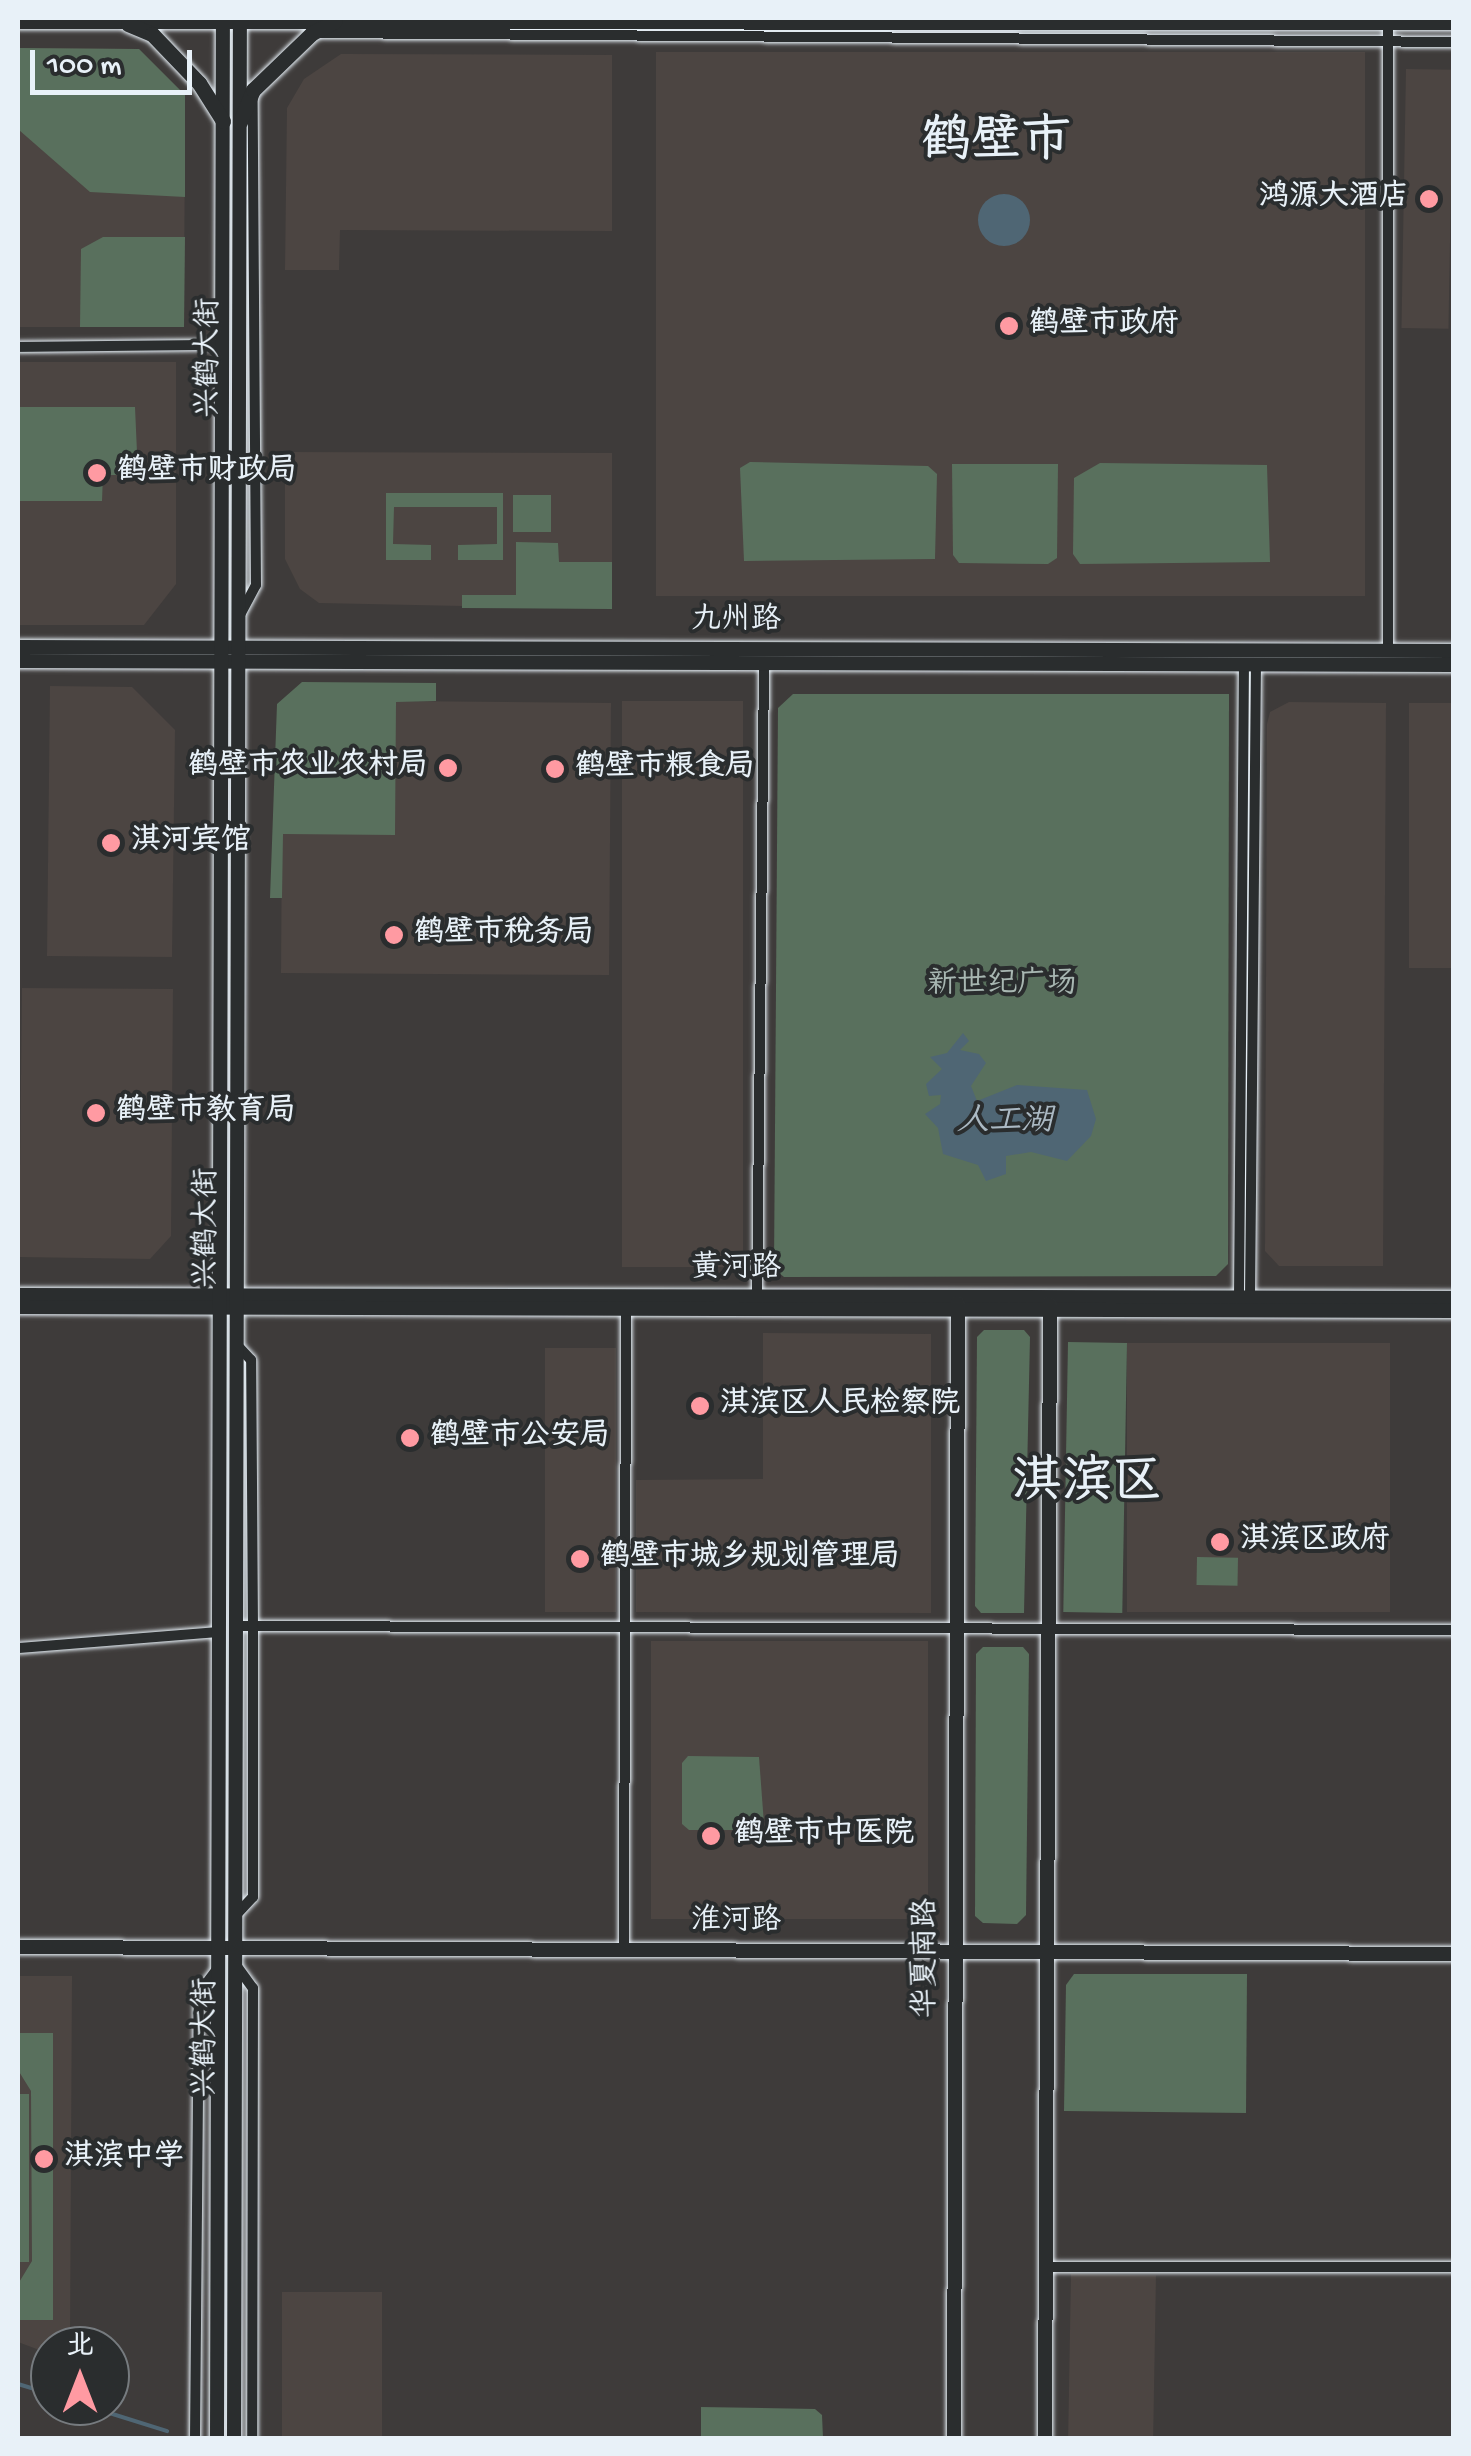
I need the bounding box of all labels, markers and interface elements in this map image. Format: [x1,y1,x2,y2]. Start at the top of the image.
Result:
scale bar [35,30,198,92]
text: 100 m [47,50,122,85]
district label: 鹤壁市 [921,115,1071,175]
place label: 鸿源大酒店 [1259,181,1409,217]
marker: 鸿源大酒店 [1418,188,1440,210]
street label: 兴鹤大街 [193,298,229,418]
place label: 鹤壁市政府 [1029,308,1179,344]
marker: 鹤壁市政府 [998,315,1020,337]
place label: 鹤壁市财政局 [117,455,297,491]
marker: 鹤壁市财政局 [86,462,108,484]
street label: 九州路 [691,604,781,640]
place label: 鹤壁市农业农村局 [188,750,428,786]
place label: 鹤壁市粮食局 [575,751,755,787]
marker: 鹤壁市农业农村局 [437,757,459,779]
marker: 鹤壁市粮食局 [544,758,566,780]
place label: 淇河宾馆 [131,825,251,861]
marker: 淇河宾馆 [100,832,122,854]
place label: 鹤壁市税务局 [414,917,594,953]
marker: 鹤壁市税务局 [383,924,405,946]
park label: 新世纪广场 [927,968,1077,1004]
place label: 鹤壁市教育局 [116,1095,296,1131]
marker: 鹤壁市教育局 [85,1102,107,1124]
water label: 人工湖 [957,1104,1053,1142]
street label: 兴鹤大街 [191,1168,227,1288]
street label: 黄河路 [691,1252,781,1288]
place label: 淇滨区人民检察院 [720,1388,960,1424]
marker: 淇滨区人民检察院 [689,1395,711,1417]
place label: 鹤壁市公安局 [430,1420,610,1456]
marker: 鹤壁市公安局 [399,1427,421,1449]
district label: 淇滨区 [1012,1456,1162,1516]
place label: 淇滨区政府 [1240,1524,1390,1560]
marker: 淇滨区政府 [1209,1531,1231,1553]
place label: 鹤壁市城乡规划管理局 [600,1541,900,1577]
marker: 鹤壁市城乡规划管理局 [569,1548,591,1570]
place label: 鹤壁市中医院 [734,1818,914,1854]
marker: 鹤壁市中医院 [698,1823,724,1849]
street label: 华夏南路 [910,1898,946,2018]
street label: 淮河路 [691,1905,781,1941]
street label: 兴鹤大街 [190,1978,226,2098]
place label: 淇滨中学 [64,2141,184,2177]
marker: 淇滨中学 [33,2148,55,2170]
north arrow [30,2326,130,2426]
text: 北 [66,2331,94,2364]

